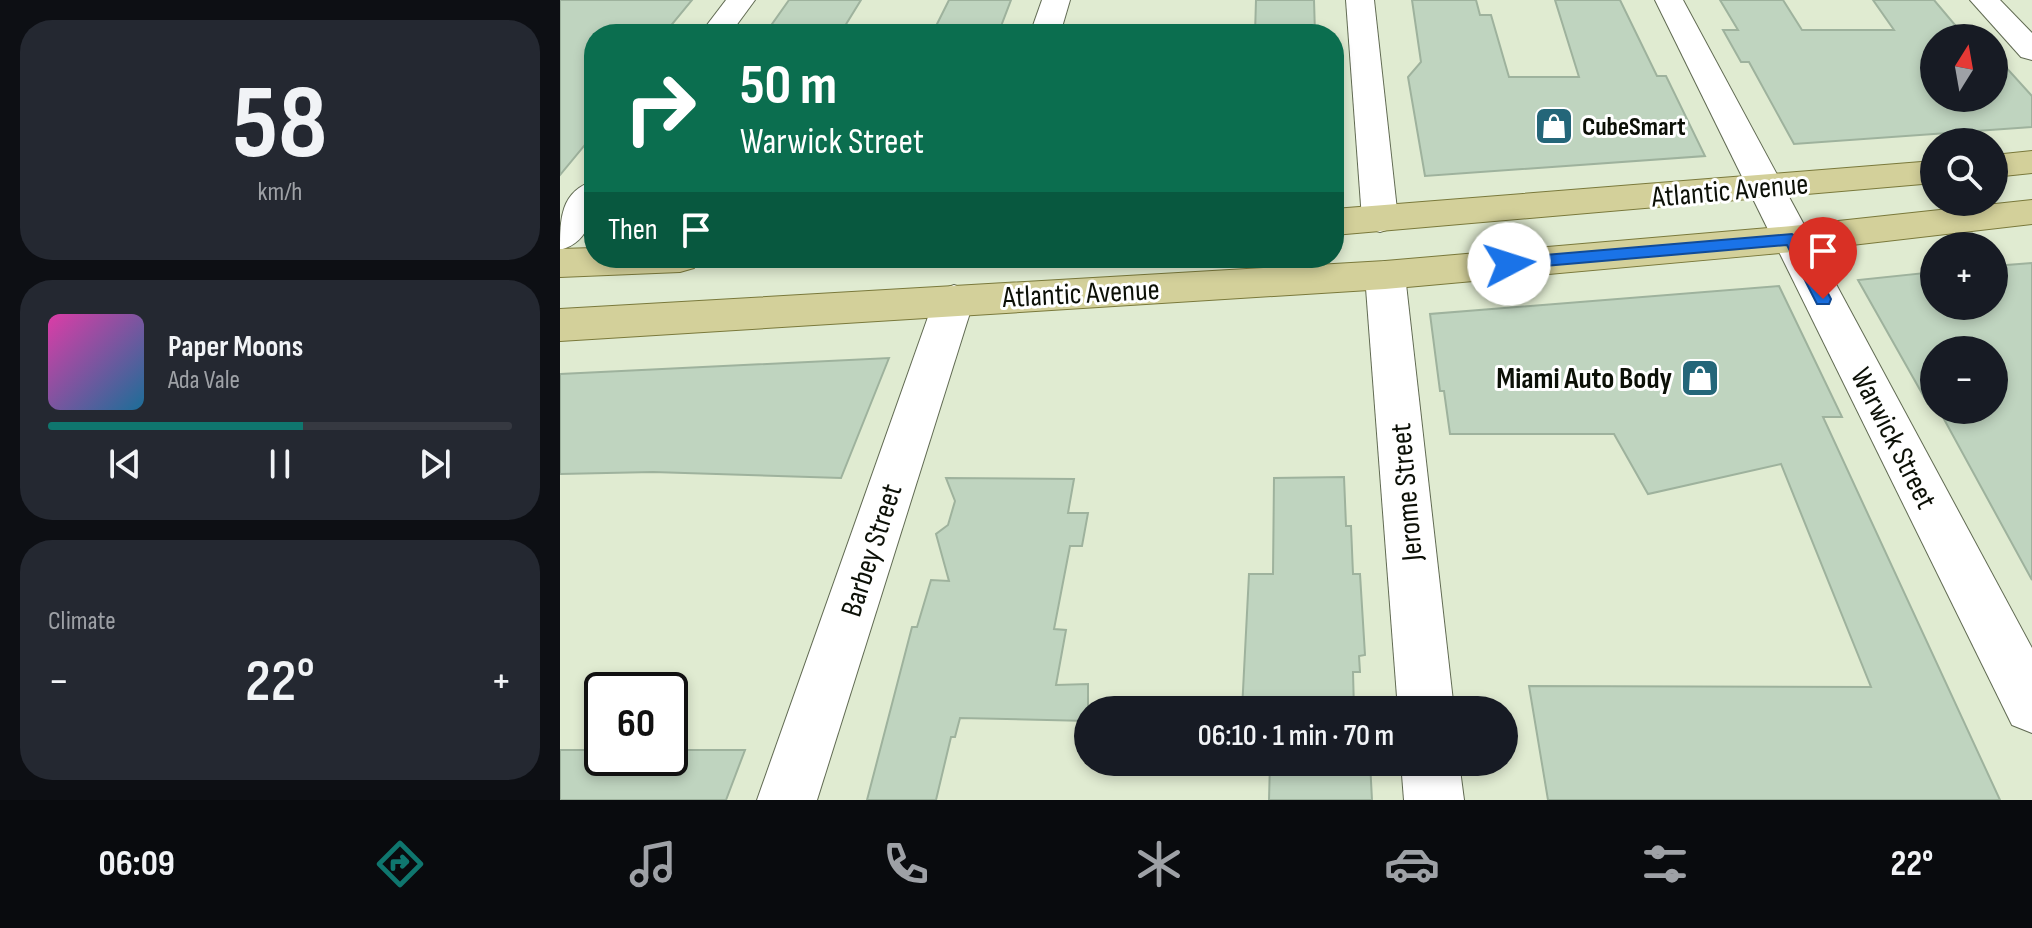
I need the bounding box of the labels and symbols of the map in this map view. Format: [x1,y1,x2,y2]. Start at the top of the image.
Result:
north arrow [1920,24,2008,112]
shop icon: CubeSmart [1533,105,1575,147]
place label: CubeSmart [1582,112,1686,143]
street label: Atlantic Avenue [1649,166,1810,216]
pin [1789,217,1857,299]
position arrow [1467,222,1551,306]
street label: Atlantic Avenue [1001,272,1160,316]
shop icon: Miami Auto Body [1679,357,1721,399]
place label: Miami Auto Body [1496,361,1673,397]
street label: Warwick Street [1842,362,1944,515]
street label: Jerome Street [1383,422,1431,563]
street label: Barbey Street [834,479,910,621]
speed limit sign: 60 [584,672,688,776]

